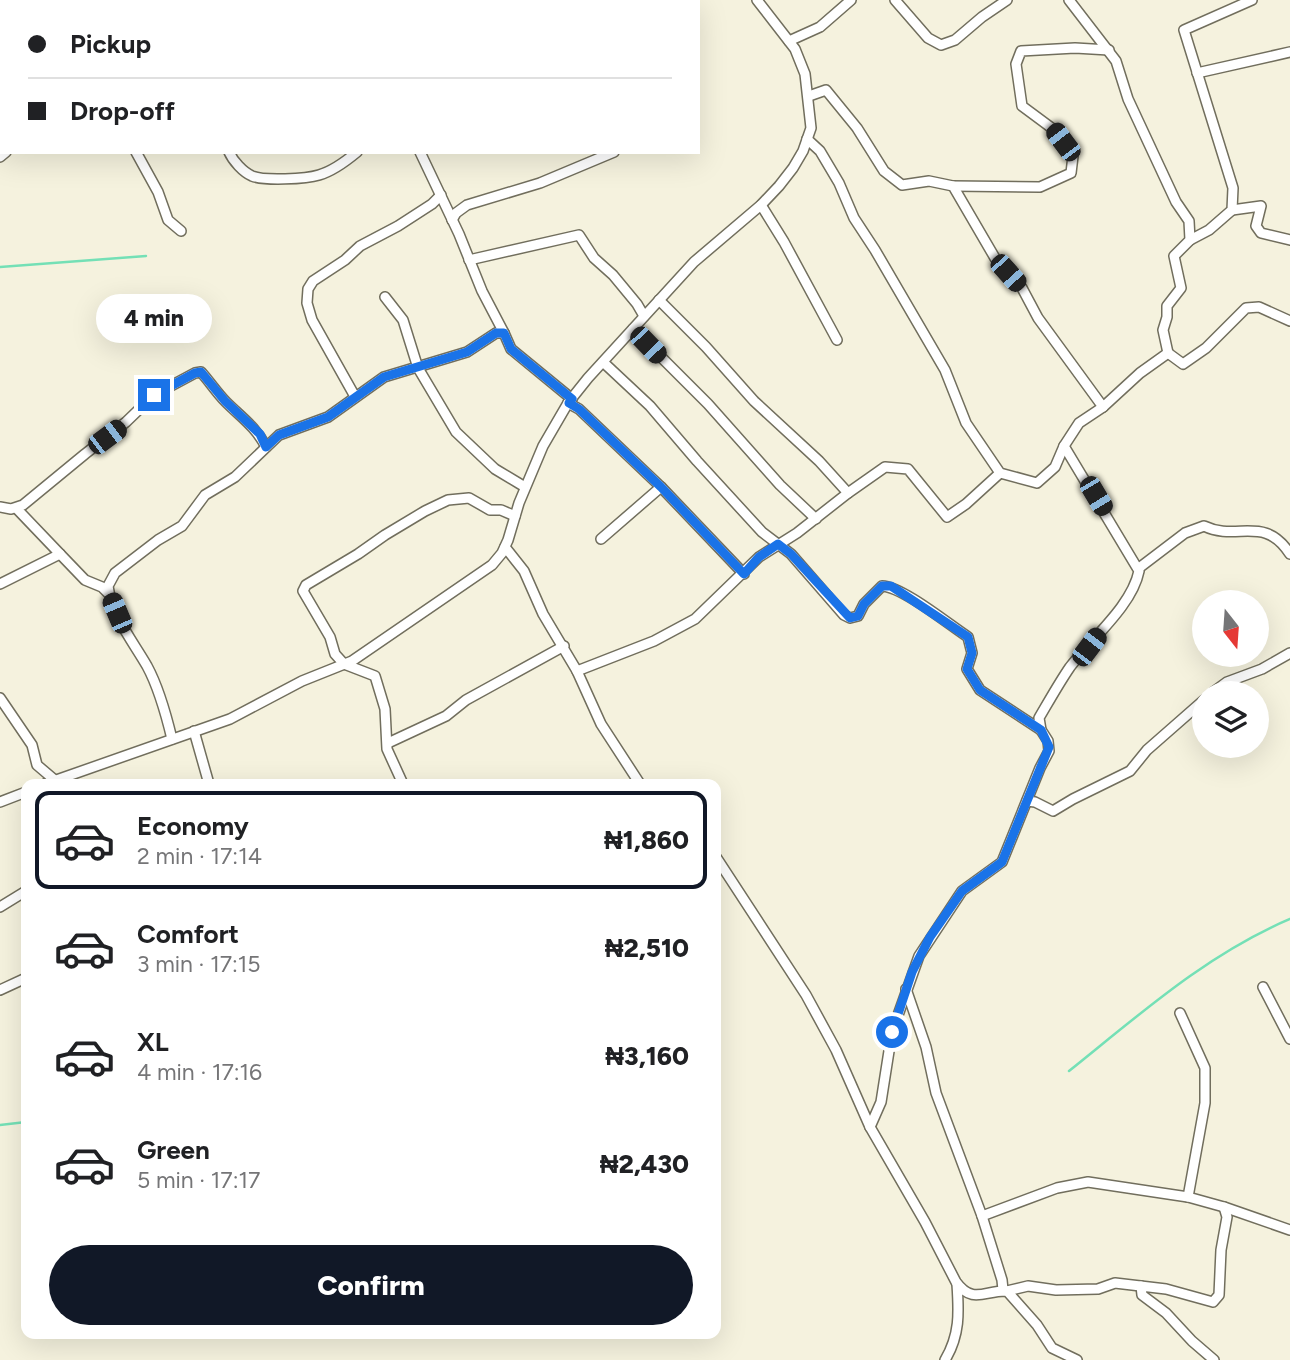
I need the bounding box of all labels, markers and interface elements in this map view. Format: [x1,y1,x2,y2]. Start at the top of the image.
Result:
text: Pickup [70,28,151,60]
text: Drop-off [70,95,175,127]
car [1042,119,1085,165]
car [987,250,1030,296]
callout: 4 min [96,294,212,342]
text: 4 min [124,304,184,332]
car [626,323,671,367]
route end [138,379,170,411]
car [84,416,131,458]
car [1077,473,1116,519]
car [100,590,135,636]
north arrow [1192,590,1269,667]
map controls [1192,590,1269,758]
car [1068,624,1111,670]
button: layers [1192,681,1269,758]
icon: car [53,809,116,872]
text: Economy [137,810,249,842]
text: ₦1,860 [604,824,689,856]
text: 2 min · 17:14 [137,842,262,870]
icon: car [53,917,116,980]
text: Comfort [137,918,239,950]
text: ₦2,510 [605,932,689,964]
text: 3 min · 17:15 [137,950,261,978]
route start [876,1016,908,1048]
icon: car [53,1025,116,1088]
text: XL [137,1026,169,1058]
text: ₦3,160 [605,1040,689,1072]
text: 4 min · 17:16 [137,1058,262,1086]
icon: car [53,1133,116,1196]
text: Green [137,1134,210,1166]
text: ₦2,430 [600,1148,689,1180]
text: 5 min · 17:17 [137,1166,260,1194]
button: Confirm [49,1245,693,1325]

